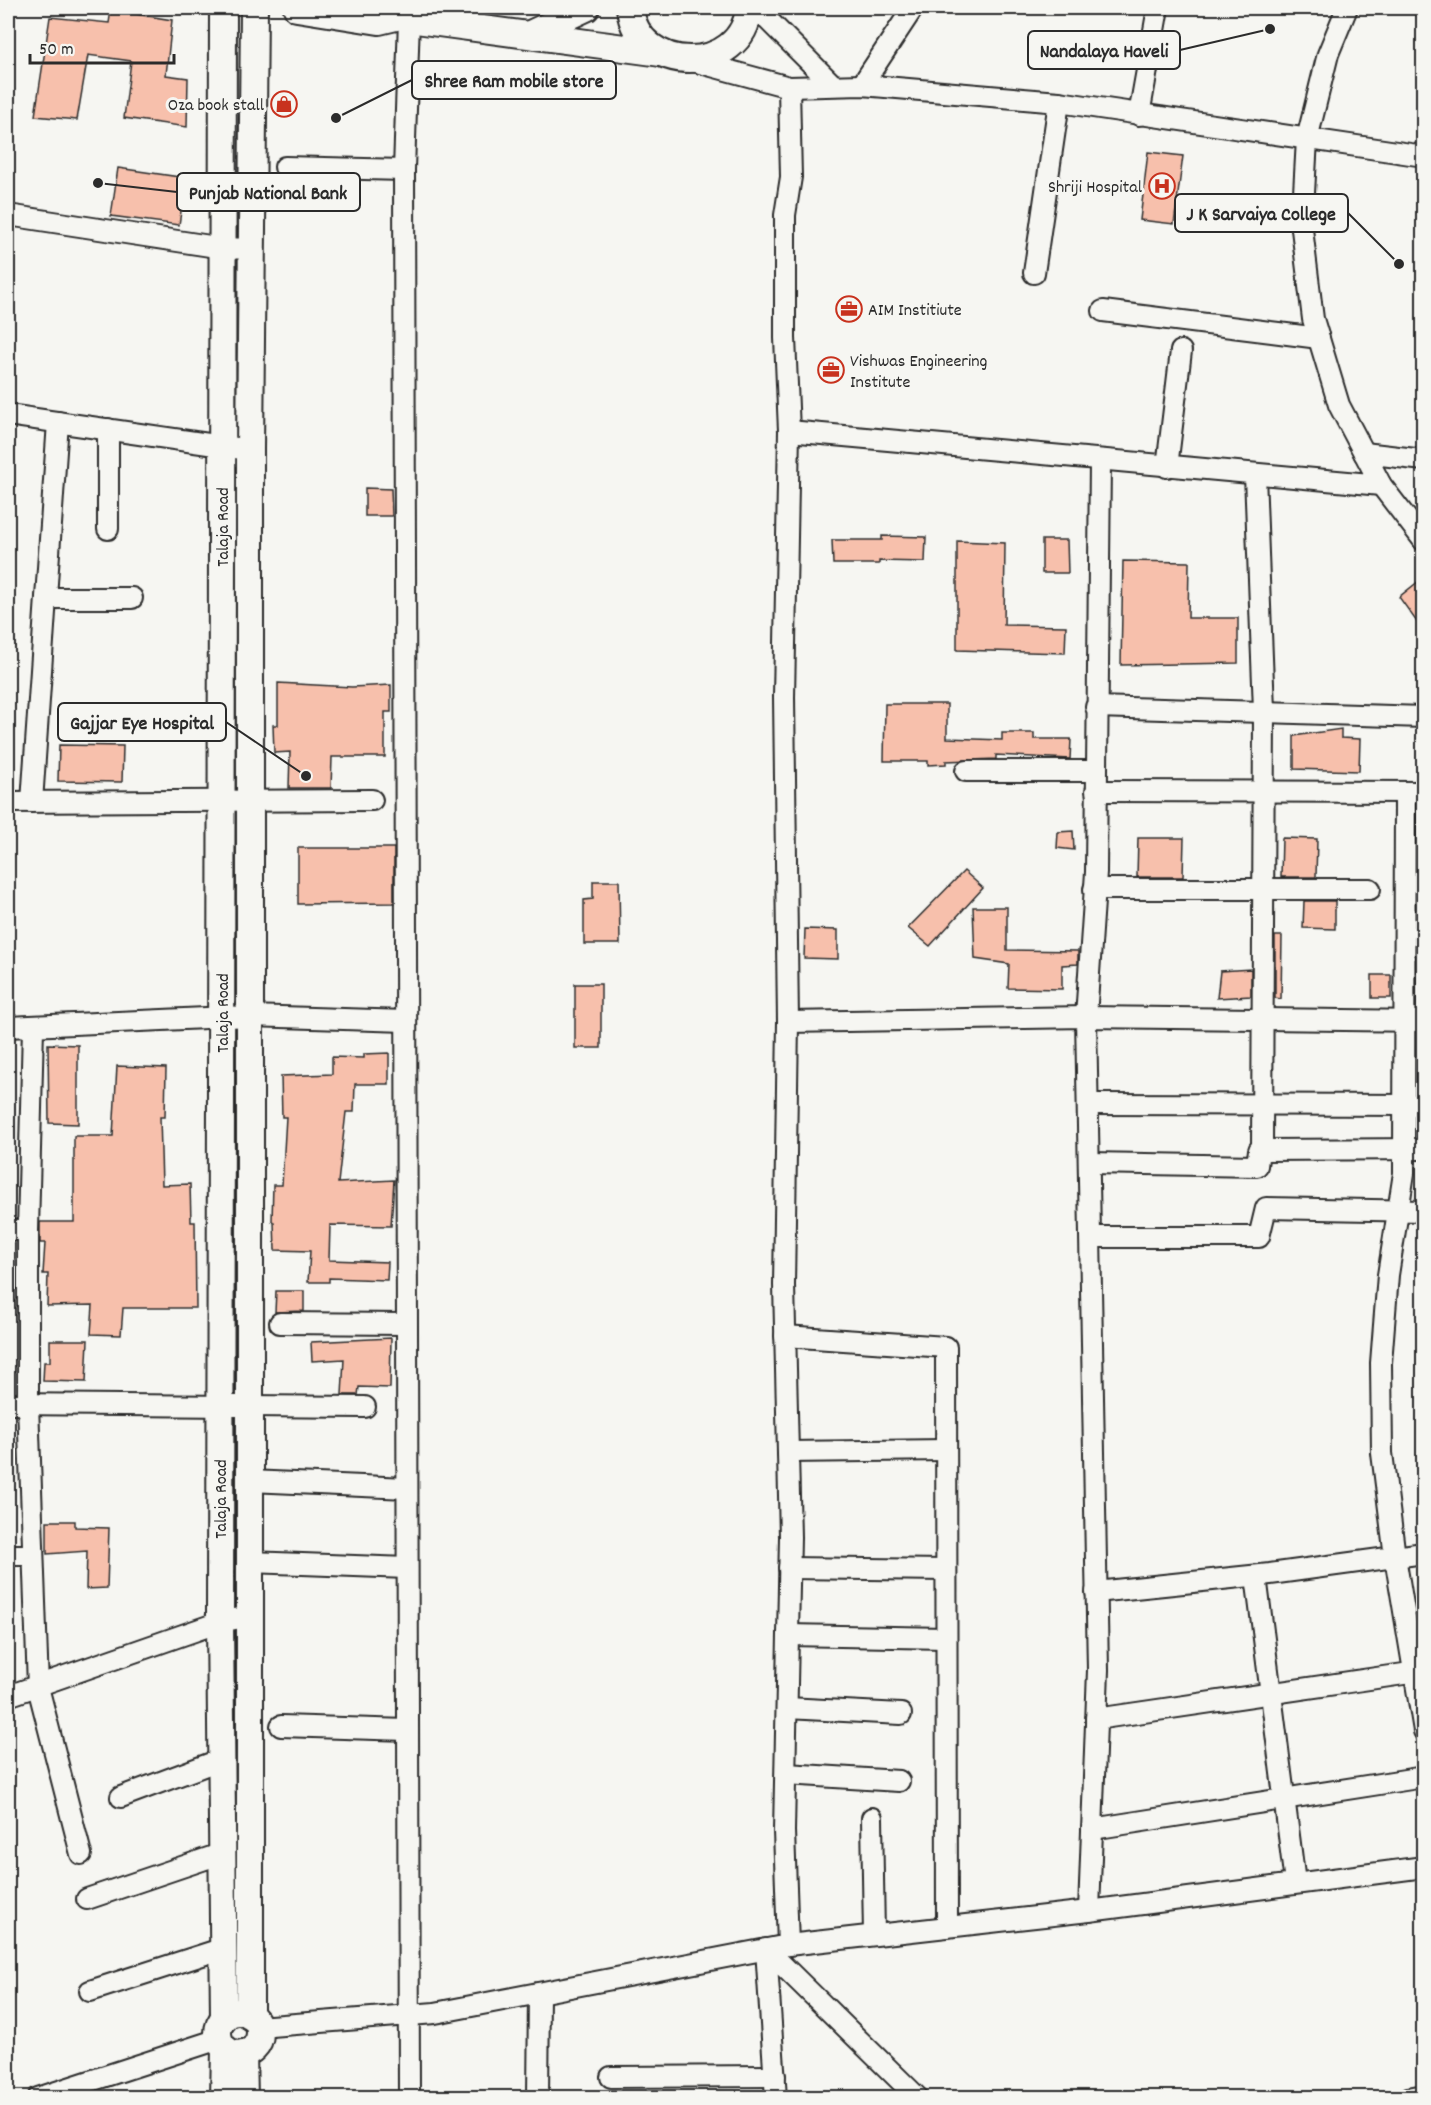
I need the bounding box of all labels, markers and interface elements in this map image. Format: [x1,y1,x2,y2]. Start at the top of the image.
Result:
scale bar [30,27,174,65]
callout: Nandalaya Haveli [1028,31,1180,69]
text: 50 m [39,38,74,63]
text: Nandalaya Haveli [1040,39,1169,67]
callout: Shree Ram mobile store [412,61,616,99]
text: Shree Ram mobile store [424,69,604,97]
shop icon: Oza book stall [269,89,299,119]
place label: Oza book stall [168,94,265,119]
hospital icon: Shriji Hospital [1147,171,1177,201]
callout: Punjab National Bank [177,173,360,211]
place label: Shriji Hospital [1048,176,1143,201]
text: Punjab National Bank [189,181,347,209]
callout: J K Sarvaiya College [1175,194,1348,232]
text: J K Sarvaiya College [1186,202,1336,230]
office icon: AIM Institiute [834,294,864,324]
place label: AIM Institiute [868,299,962,324]
place label: Vishwas Engineering Institute [850,350,988,396]
office icon: Vishwas Engineering Institute [816,355,846,385]
street label: Talaja Road [212,487,237,567]
callout: Gajjar Eye Hospital [58,703,226,741]
text: Gajjar Eye Hospital [70,711,214,739]
street label: Talaja Road [212,973,237,1053]
street label: Talaja Road [210,1459,235,1539]

